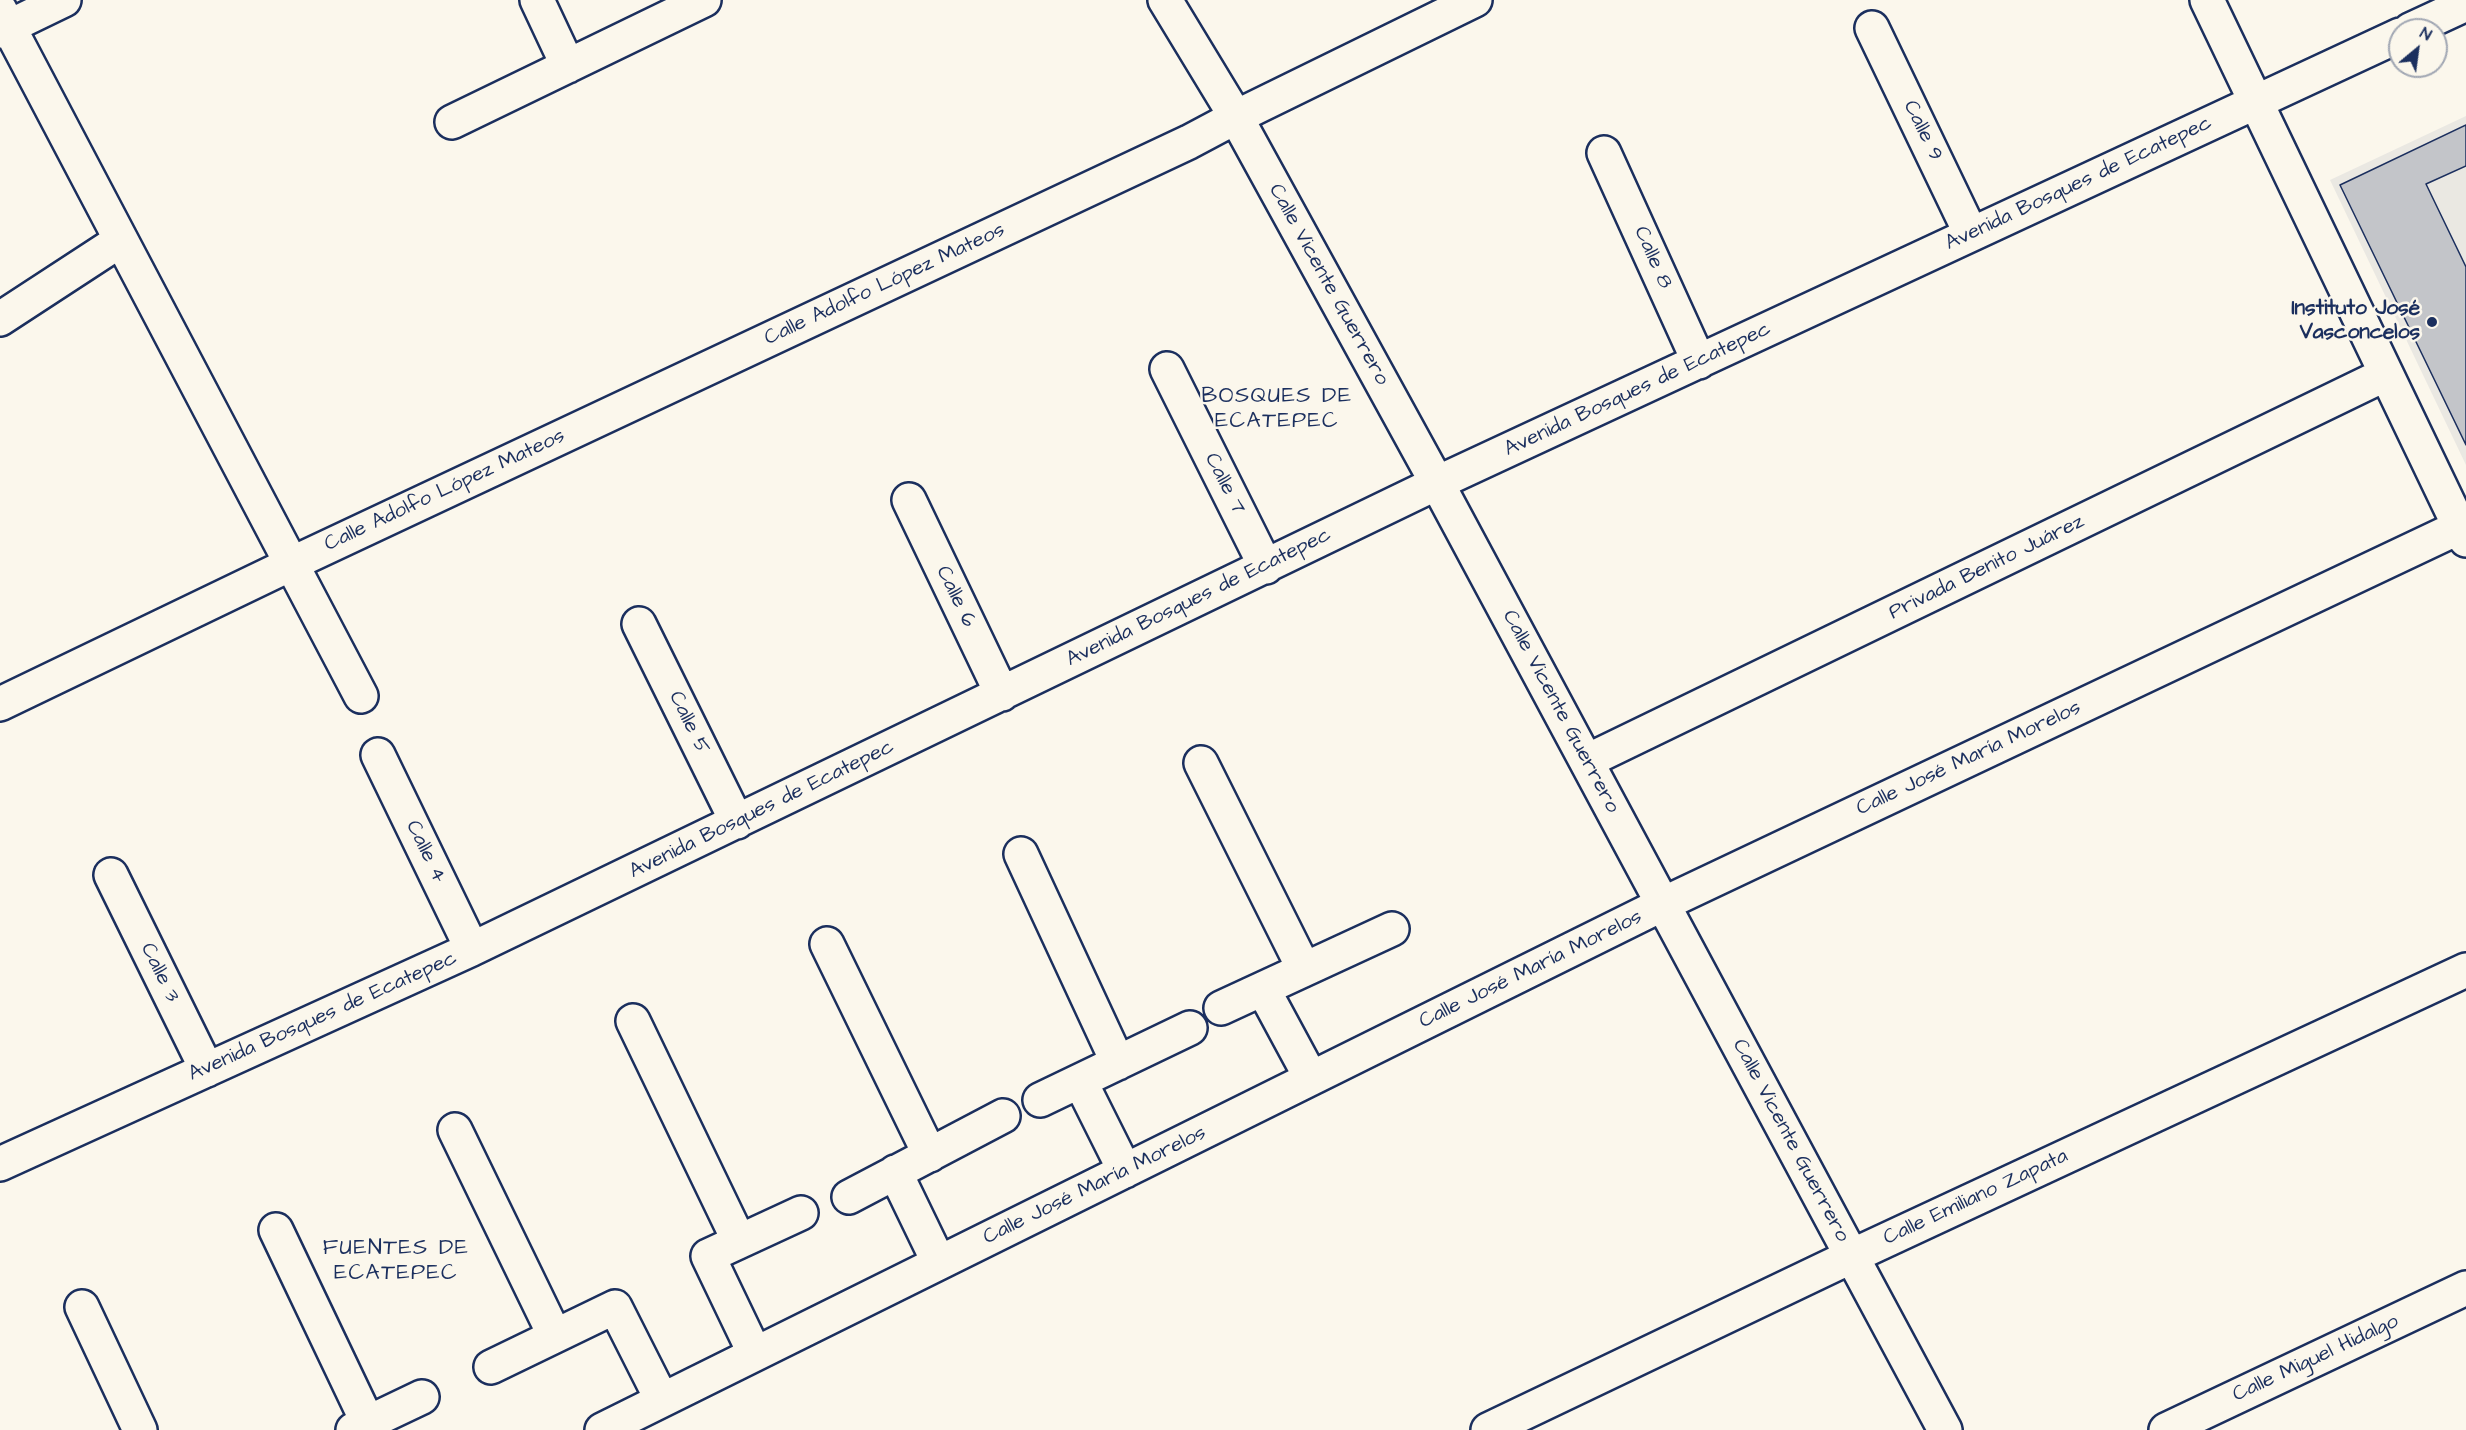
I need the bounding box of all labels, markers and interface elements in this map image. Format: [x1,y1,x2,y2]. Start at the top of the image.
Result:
north arrow [2388,18,2448,78]
text: N [2416,22,2435,46]
street label: Calle 9 [1897,97,1947,165]
street label: Avenida Bosques de Ecatepec [1942,111,2216,257]
street label: Calle Vicente Guerrero [1262,180,1394,390]
street label: Calle Adolfo López Mateos [761,218,1009,352]
street label: Calle 8 [1627,223,1677,293]
place label: Instituto José Vasconcelos [2291,297,2420,347]
marker: Instituto José Vasconcelos [2425,315,2439,329]
street label: Avenida Bosques de Ecatepec [1501,317,1775,463]
district label: BOSQUES DE ECATEPEC [1202,384,1352,436]
street label: Calle Adolfo López Mateos [321,424,569,558]
street label: Calle 7 [1198,449,1250,519]
street label: Privada Benito Juárez [1885,510,2089,626]
street label: Avenida Bosques de Ecatepec [1063,523,1335,673]
street label: Calle 6 [929,562,981,632]
street label: Calle Vicente Guerrero [1496,606,1624,818]
street label: Calle 5 [662,687,714,759]
street label: Calle José María Morelos [1853,696,2085,822]
street label: Avenida Bosques de Ecatepec [626,735,898,885]
street label: Calle 4 [399,817,451,887]
street label: Calle José María Morelos [1415,905,1647,1035]
street label: Calle 3 [134,939,184,1007]
street label: Avenida Bosques de Ecatepec [185,946,461,1088]
street label: Calle Vicente Guerrero [1726,1035,1854,1247]
street label: Calle José María Morelos [979,1121,1211,1251]
street label: Calle Emiliano Zapata [1880,1144,2072,1252]
district label: FUENTES DE ECATEPEC [323,1236,469,1288]
street label: Calle Miguel Hidalgo [2229,1309,2403,1409]

